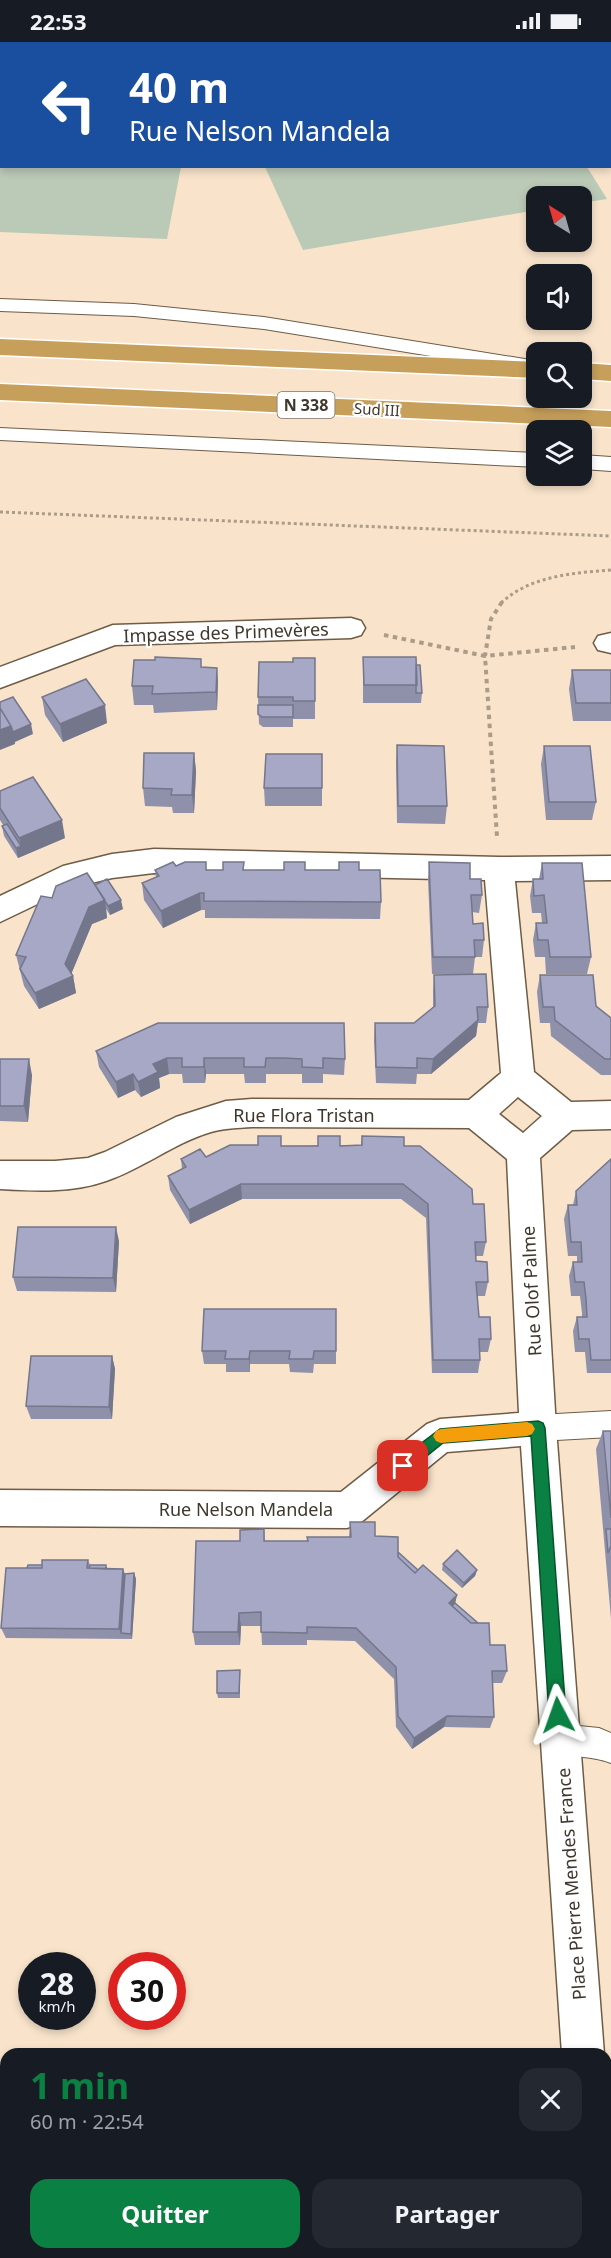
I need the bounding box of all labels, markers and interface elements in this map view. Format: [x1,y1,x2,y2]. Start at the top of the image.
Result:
text: 22:53 [30,6,87,36]
text: 40 m [129,58,229,115]
icon: left [30,66,108,144]
text: Rue Nelson Mandela [129,112,391,149]
north arrow [526,186,592,252]
map controls [526,186,592,486]
button: sound [526,264,592,330]
button: search [526,342,592,408]
road number: N 338 [278,392,334,418]
street label: Sud III [354,398,400,420]
button: layers [526,420,592,486]
street label: Impasse des Primevères [123,616,329,648]
street label: Rue Flora Tristan [233,1103,375,1127]
street label: Rue Olof Palme [516,1225,546,1357]
pin [377,1440,428,1491]
icon: arrive [386,1449,419,1482]
street label: Rue Nelson Mandela [159,1497,333,1521]
position arrow [526,1683,590,1747]
street label: Place Pierre Mendes France [551,1767,591,2001]
speed limit sign: 30 [108,1952,186,2030]
text: 28 [40,1963,74,2004]
text: km/h [39,1996,75,2016]
text: 1 min [30,2061,129,2110]
button: close [519,2068,582,2131]
text: 60 m · 22:54 [30,2108,144,2135]
button: Quitter [30,2179,300,2248]
button: Partager [312,2179,582,2248]

